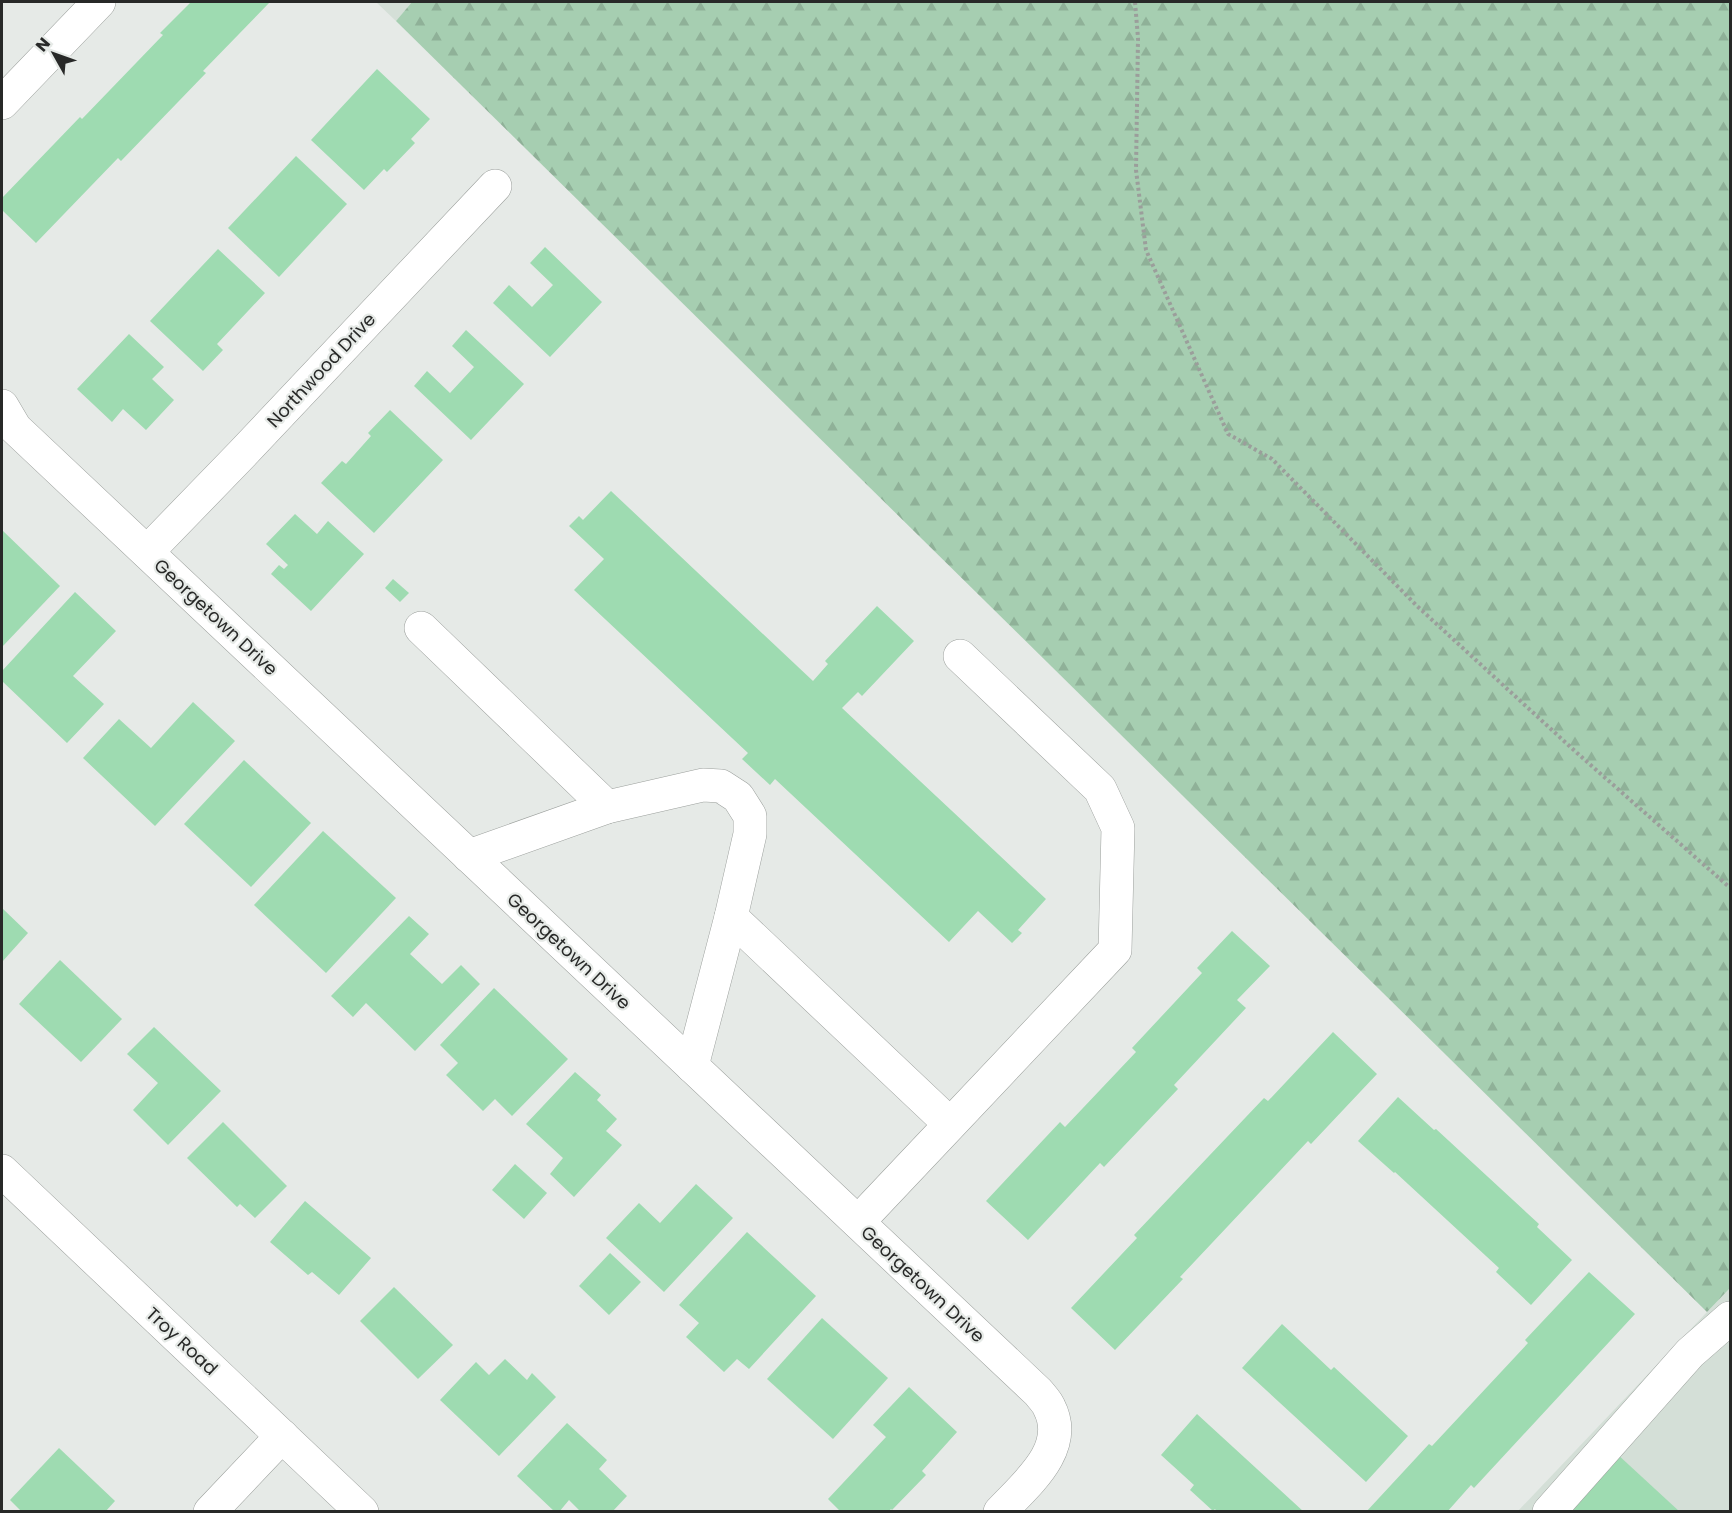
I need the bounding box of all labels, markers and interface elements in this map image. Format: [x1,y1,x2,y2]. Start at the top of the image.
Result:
north arrow [24,24,84,84]
text: N [30,33,56,57]
street label: Northwood Drive [261,307,381,433]
street label: Georgetown Drive [149,553,283,681]
street label: Georgetown Drive [502,887,636,1015]
street label: Georgetown Drive [856,1220,990,1348]
street label: Troy Road [141,1301,223,1381]

